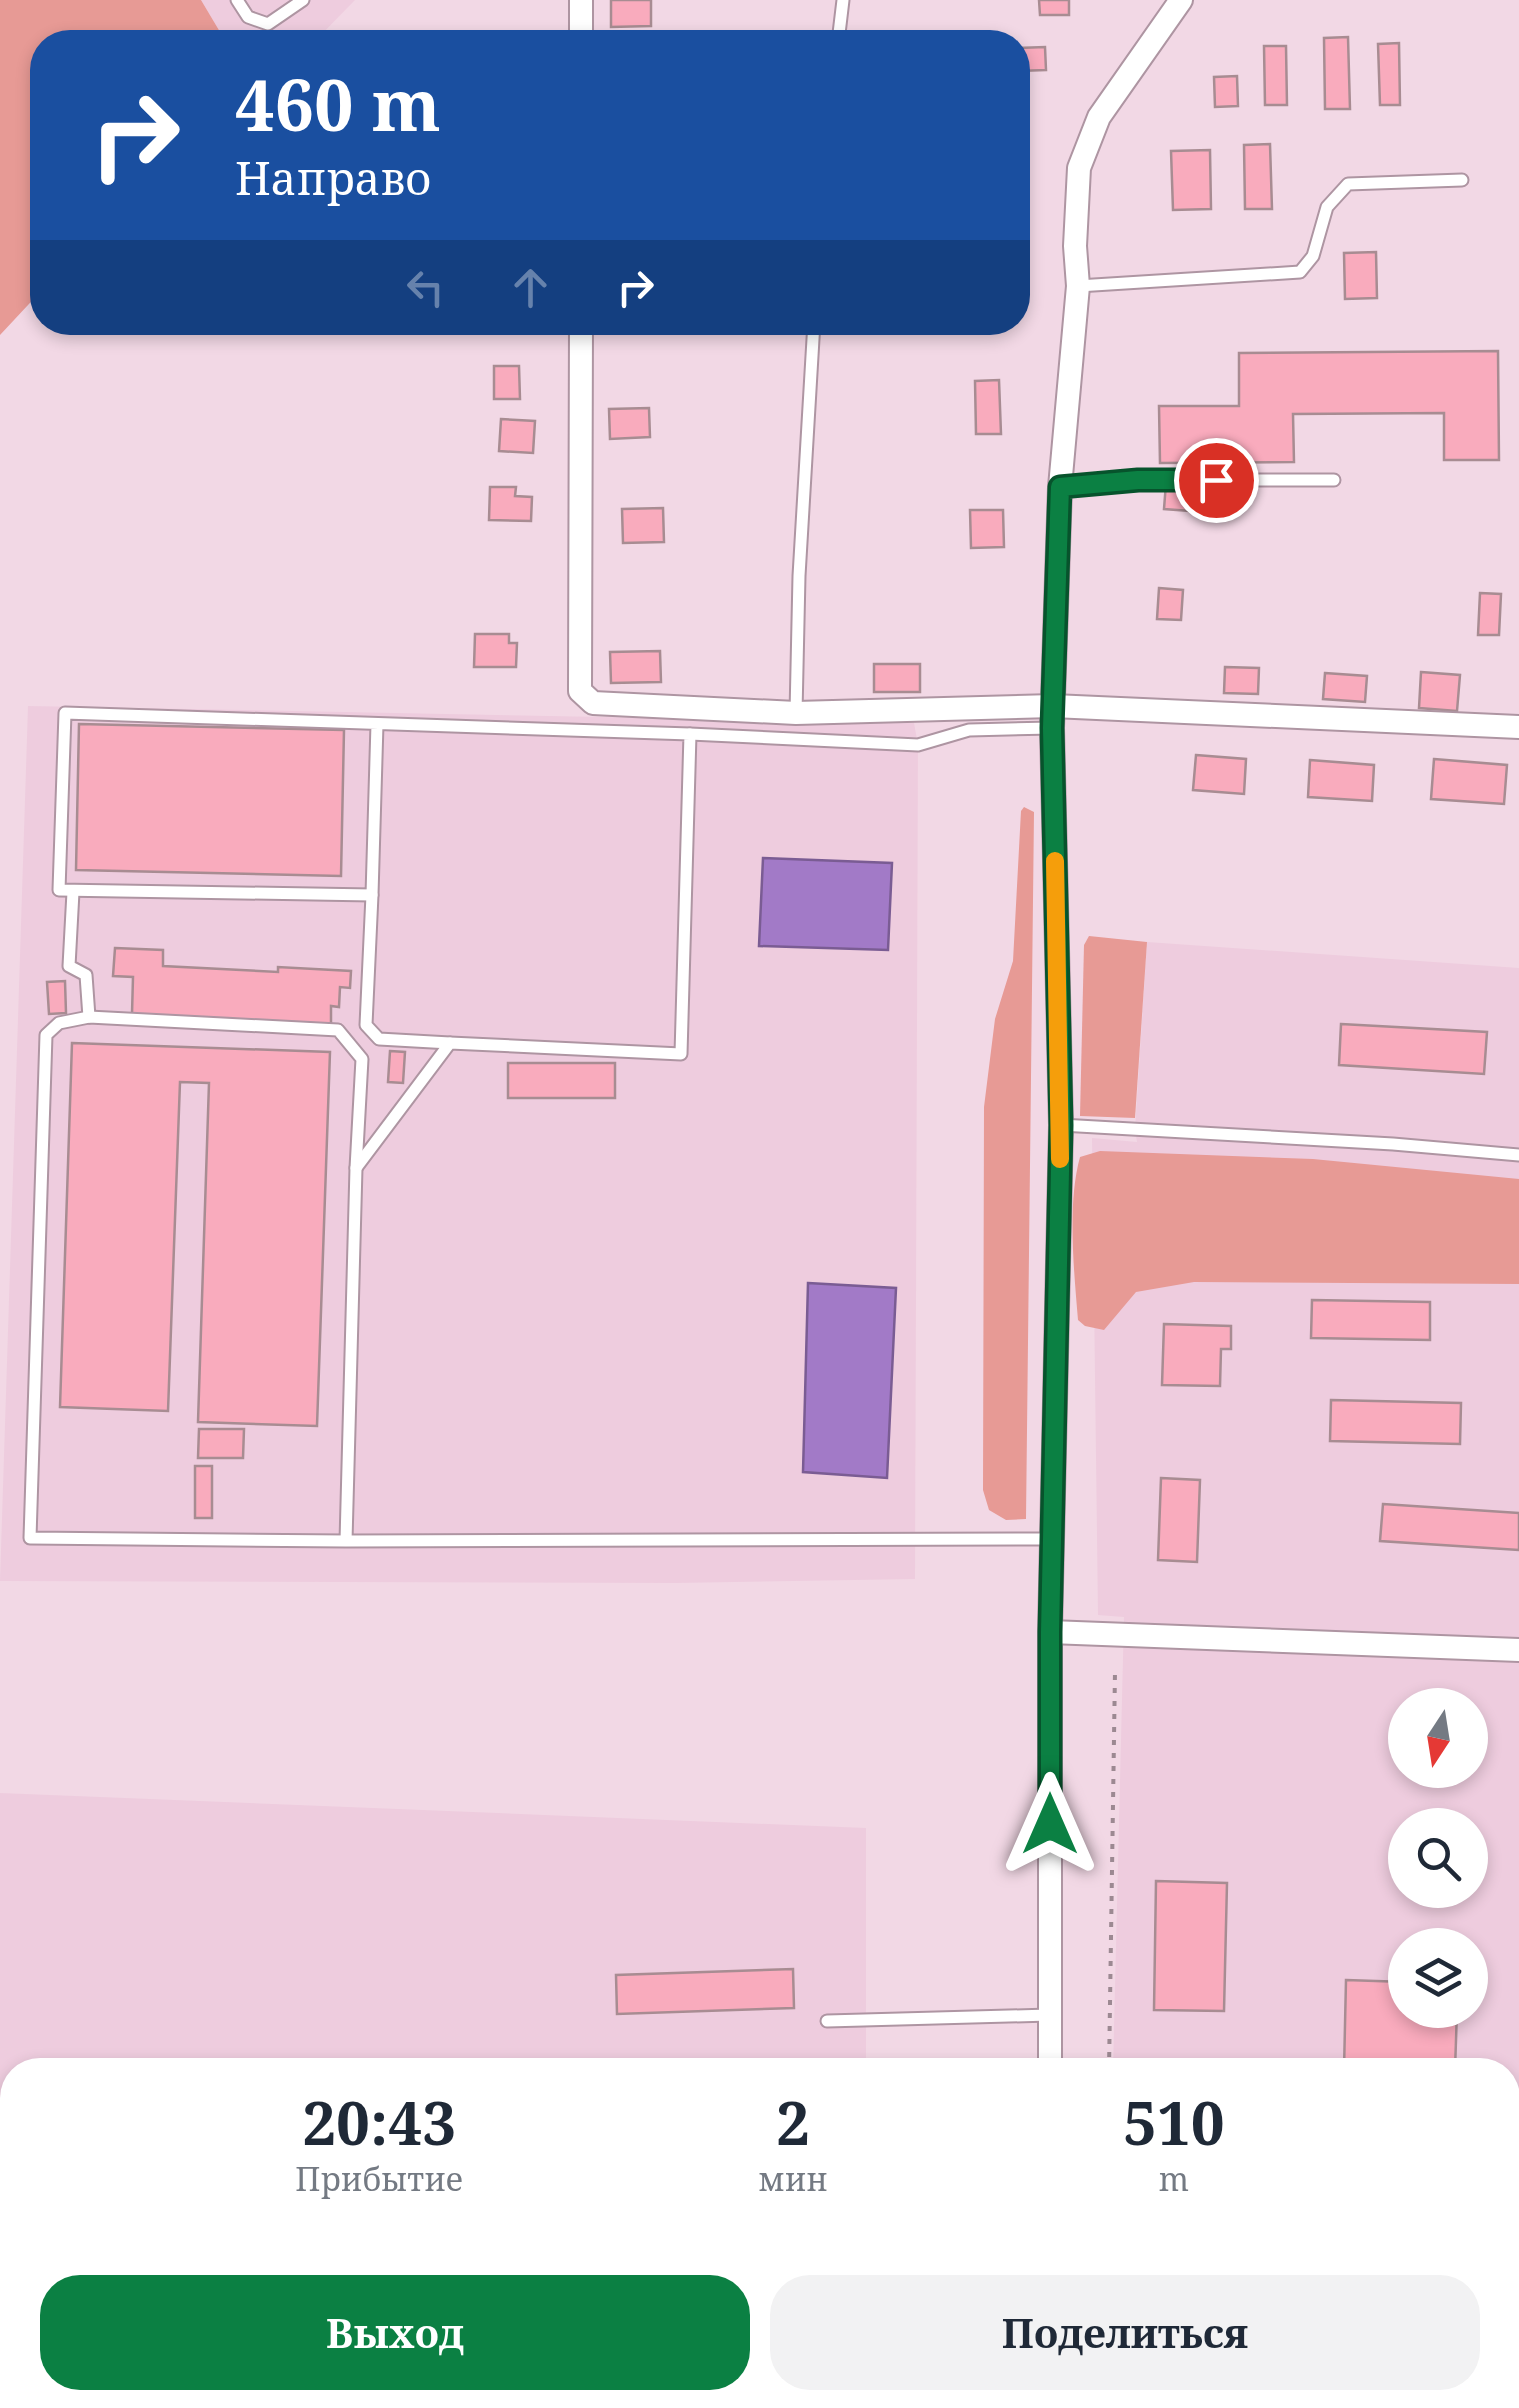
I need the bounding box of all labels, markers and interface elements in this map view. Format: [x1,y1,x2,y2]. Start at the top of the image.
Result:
text: 460 m [235,56,441,152]
icon: right [70,70,200,200]
text: Направо [235,147,431,208]
icon: left [398,260,453,315]
icon: ahead [503,260,558,315]
icon: right [608,260,663,315]
pin [1174,438,1259,523]
icon: arrive [1189,453,1244,508]
north arrow [1388,1688,1488,1788]
map controls [1388,1688,1488,2028]
position arrow [998,1772,1102,1876]
button: search [1388,1808,1488,1908]
button: layers [1388,1928,1488,2028]
text: 20:43 [302,2081,456,2163]
text: 2 [776,2081,810,2163]
text: 510 [1123,2081,1225,2163]
text: Прибытие [295,2157,463,2200]
text: мин [758,2157,828,2200]
text: m [1159,2157,1189,2200]
button: Выход [40,2275,750,2390]
button: Поделиться [770,2275,1480,2390]

